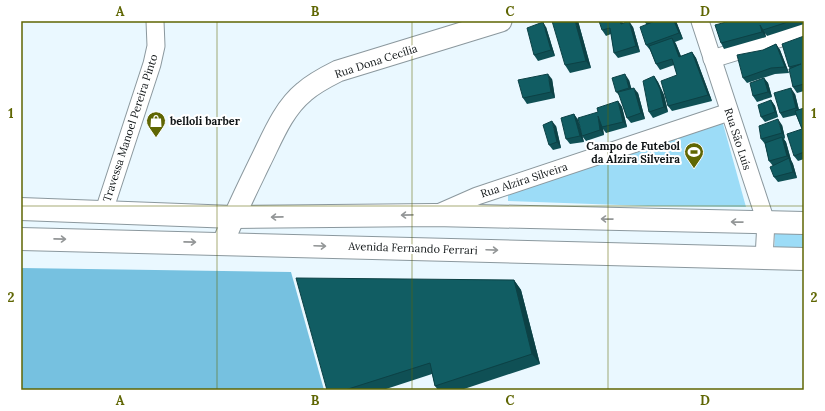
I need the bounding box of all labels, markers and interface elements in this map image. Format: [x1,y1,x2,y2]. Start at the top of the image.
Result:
text: A [116,3,125,20]
text: B [311,3,320,20]
text: C [506,3,515,20]
text: D [700,3,710,20]
street label: Rua Dona Cecília [333,41,419,81]
street label: Travessa Manoel Pereira Pinto [99,52,161,204]
text: 1 [8,105,14,122]
text: 1 [811,105,817,122]
street label: Rua São Luís [721,106,755,172]
shop icon: belloli barber [145,110,167,138]
place label: belloli barber [169,114,241,128]
place label: Campo de Futebol da Alzira Silveira [586,139,681,166]
sports icon: Campo de Futebol da Alzira Silveira [683,141,705,169]
street label: Rua Alzira Silveira [479,159,570,201]
one-way arrow [401,211,414,219]
one-way arrow [271,213,284,221]
one-way arrow [601,215,614,223]
one-way arrow [731,218,744,226]
one-way arrow [53,236,66,243]
one-way arrow [183,238,196,246]
street label: Avenida Fernando Ferrari [347,239,478,257]
one-way arrow [313,242,326,249]
one-way arrow [485,246,498,254]
text: 2 [8,289,15,306]
text: 2 [811,289,818,306]
text: A [116,392,125,409]
text: B [311,392,320,409]
text: C [506,392,515,409]
text: D [700,392,710,409]

